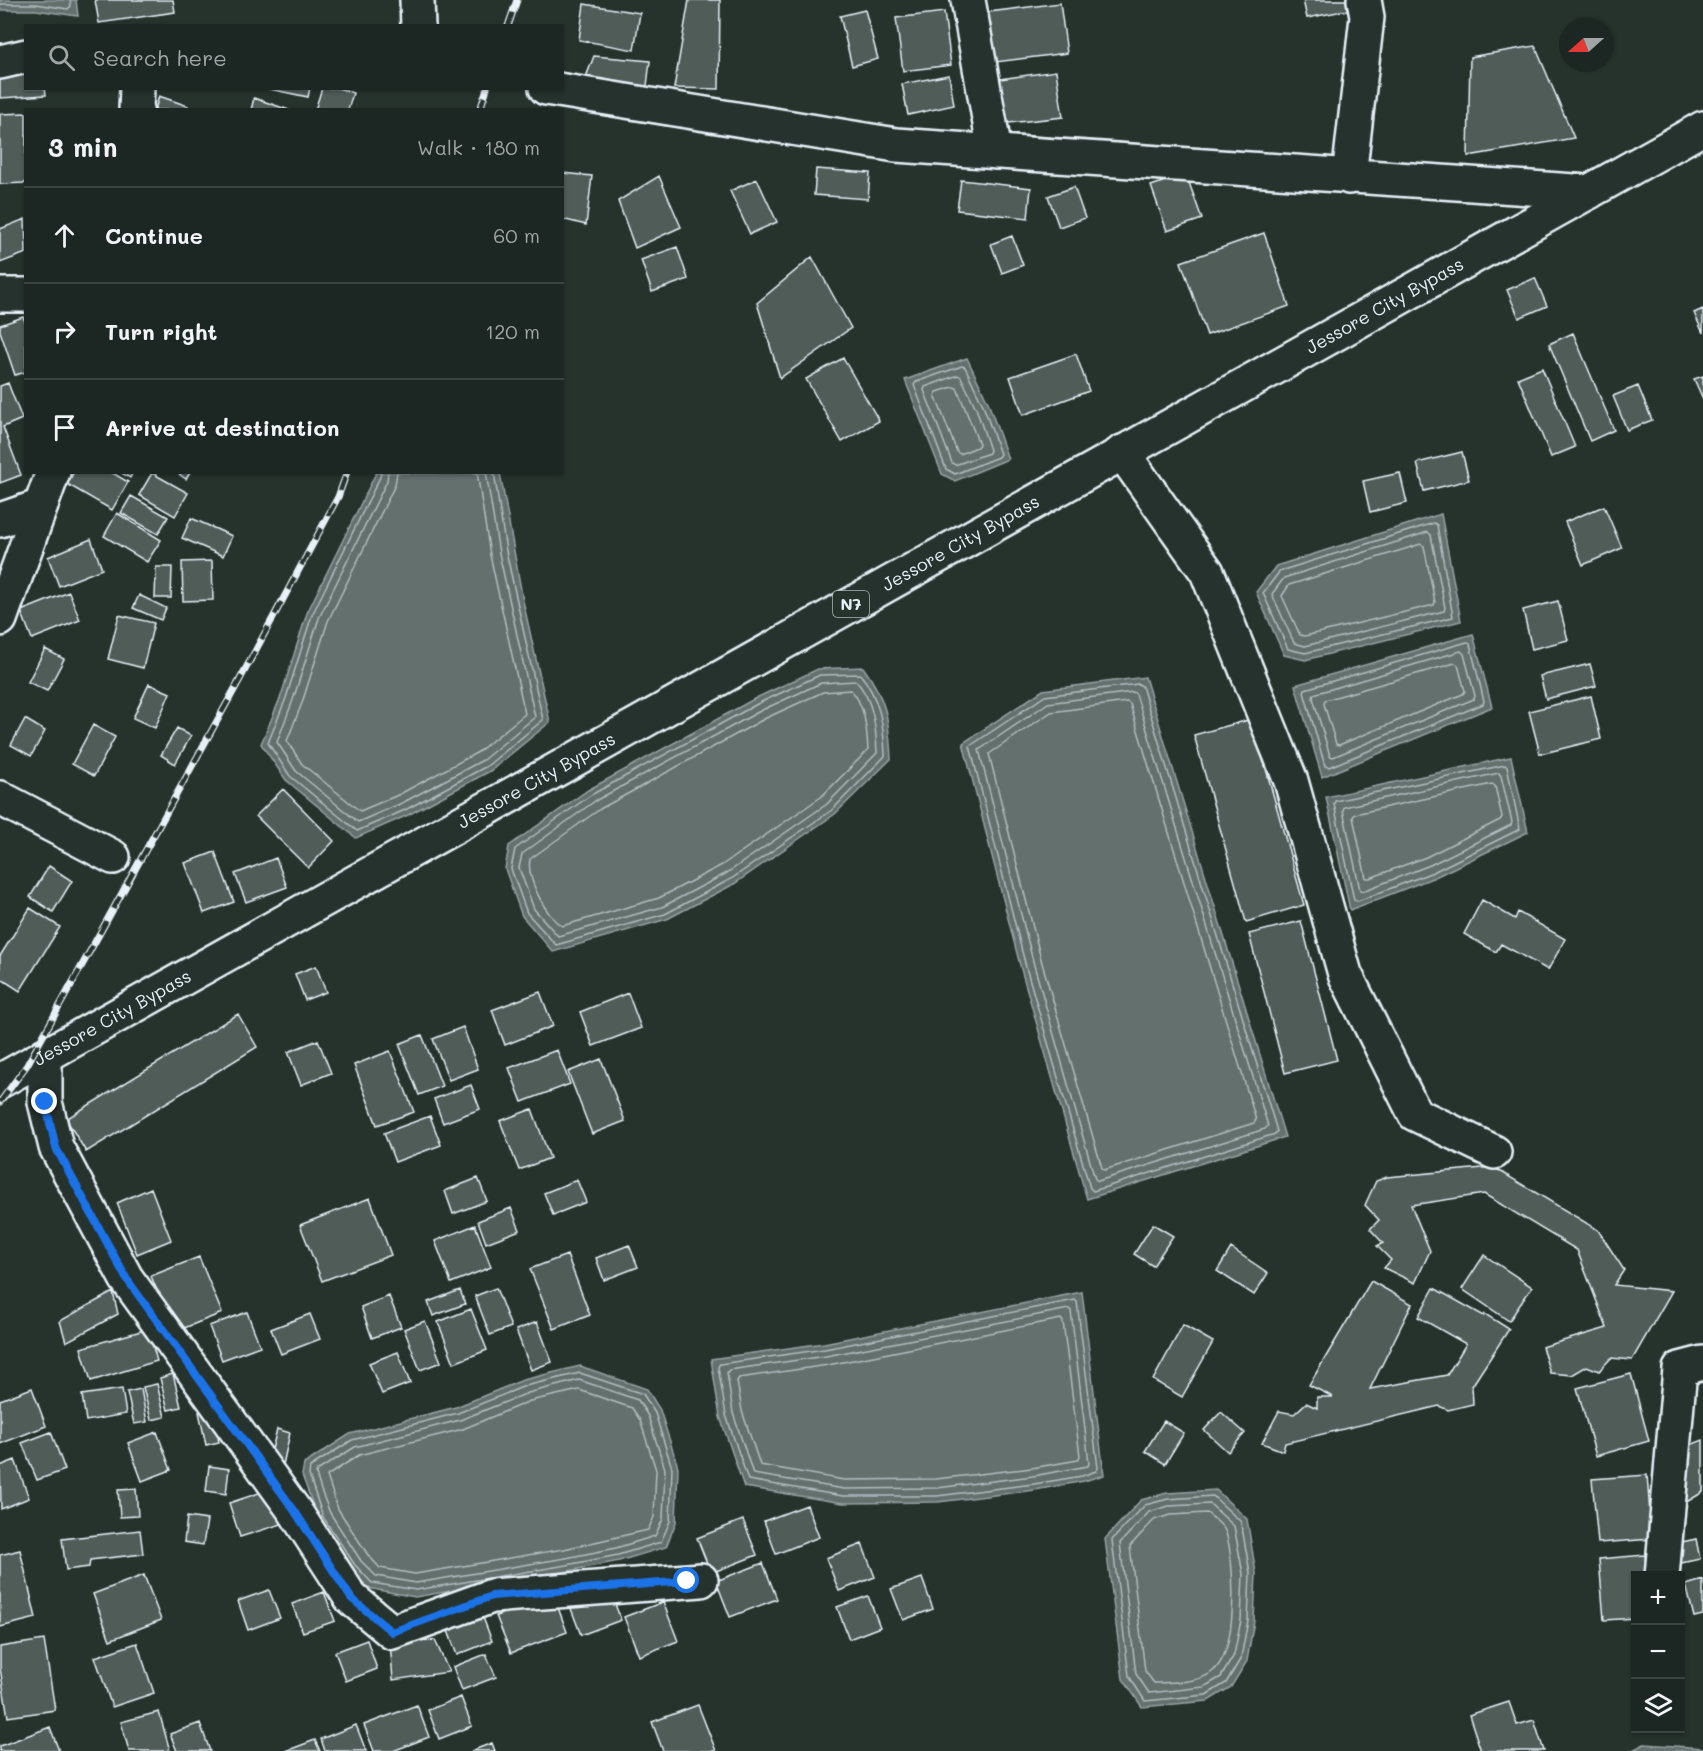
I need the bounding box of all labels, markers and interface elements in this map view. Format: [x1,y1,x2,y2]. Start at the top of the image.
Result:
north arrow [1559,18,1613,72]
search box [24,24,564,90]
icon: search [45,41,78,74]
text: Search here [93,43,227,72]
text: 3 min [48,130,117,164]
text: Walk · 180 m [417,134,540,160]
icon: ahead [48,219,81,252]
text: Continue [105,221,203,250]
text: 60 m [493,222,540,248]
street label: Jessore City Bypass [1301,251,1468,359]
icon: right [48,315,81,348]
text: Turn right [105,317,217,346]
text: 120 m [485,318,540,344]
icon: arrive [48,411,81,444]
text: Arrive at destination [105,413,340,442]
street label: Jessore City Bypass [877,489,1043,596]
road number: N7 [833,591,869,617]
street label: Jessore City Bypass [453,726,619,834]
street label: Jessore City Bypass [29,963,195,1071]
route end [31,1088,57,1114]
route start [673,1567,699,1593]
map controls [1631,1571,1685,1733]
button: + [1631,1571,1685,1625]
button: − [1631,1625,1685,1679]
button: layers [1631,1679,1685,1733]

